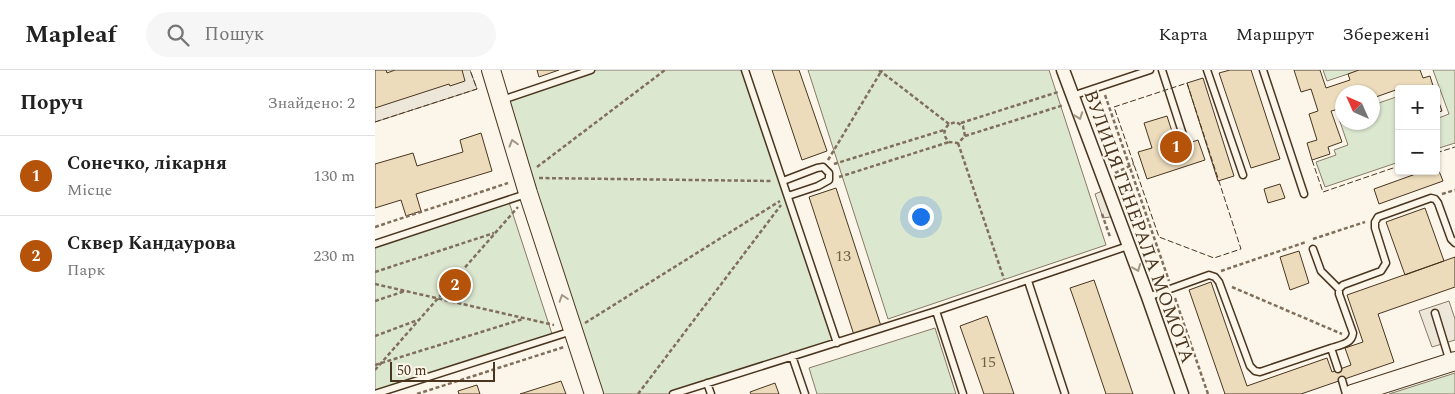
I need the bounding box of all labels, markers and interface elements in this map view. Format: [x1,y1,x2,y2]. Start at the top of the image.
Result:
search box [146,12,496,57]
text: Mapleaf [25,17,116,53]
text: Пошук [204,20,264,49]
icon: search [164,21,192,49]
text: Карта [1158,21,1208,48]
text: Маршрут [1236,21,1314,48]
text: Збережені [1342,21,1430,48]
north arrow [1335,85,1380,130]
map controls [1395,85,1440,175]
button: + [1395,85,1440,130]
street label: ВУЛИЦЯ ГЕНЕРАЛА МОМОТА [1075,86,1202,367]
text: Поруч [20,87,83,119]
text: Знайдено: 2 [267,91,355,115]
one-way arrow [1073,111,1084,120]
pin: 1 [1160,128,1192,166]
button: − [1395,130,1440,175]
one-way arrow [509,139,519,148]
text: Сонечко, лікарня [67,149,227,178]
text: 1 [32,164,40,188]
text: 130 m [313,164,355,188]
text: Місце [67,178,112,202]
your location [908,204,934,230]
text: Сквер Кандаурова [67,229,236,258]
text: 2 [32,244,40,268]
text: 230 m [313,244,355,268]
house number: 13 [835,244,851,268]
text: Парк [67,258,105,282]
one-way arrow [1130,263,1141,272]
pin: 2 [439,266,471,304]
one-way arrow [558,294,568,302]
house number: 15 [980,350,996,374]
scale bar [390,359,495,382]
text: 50 m [397,360,427,381]

